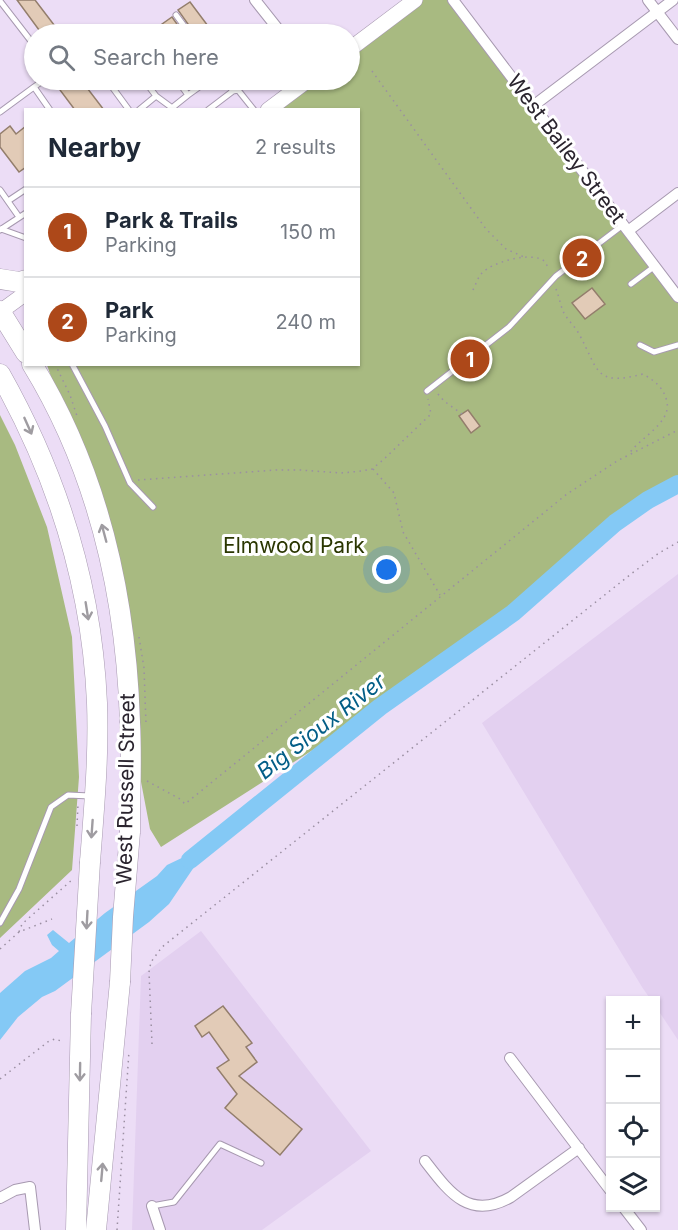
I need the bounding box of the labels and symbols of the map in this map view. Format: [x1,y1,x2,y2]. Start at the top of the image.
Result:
street label: West Bailey Street [502,69,631,228]
pin: 2 [562,236,602,280]
pin: 1 [450,336,490,382]
one-way arrow [22,416,34,434]
one-way arrow [97,524,109,543]
park label: Elmwood Park [223,533,365,558]
your location [372,555,401,584]
one-way arrow [82,600,93,620]
water label: Big Sioux River [252,667,391,784]
street label: West Russell Street [111,693,140,885]
one-way arrow [87,819,98,839]
one-way arrow [81,910,92,930]
one-way arrow [74,1062,85,1082]
one-way arrow [96,1162,107,1182]

